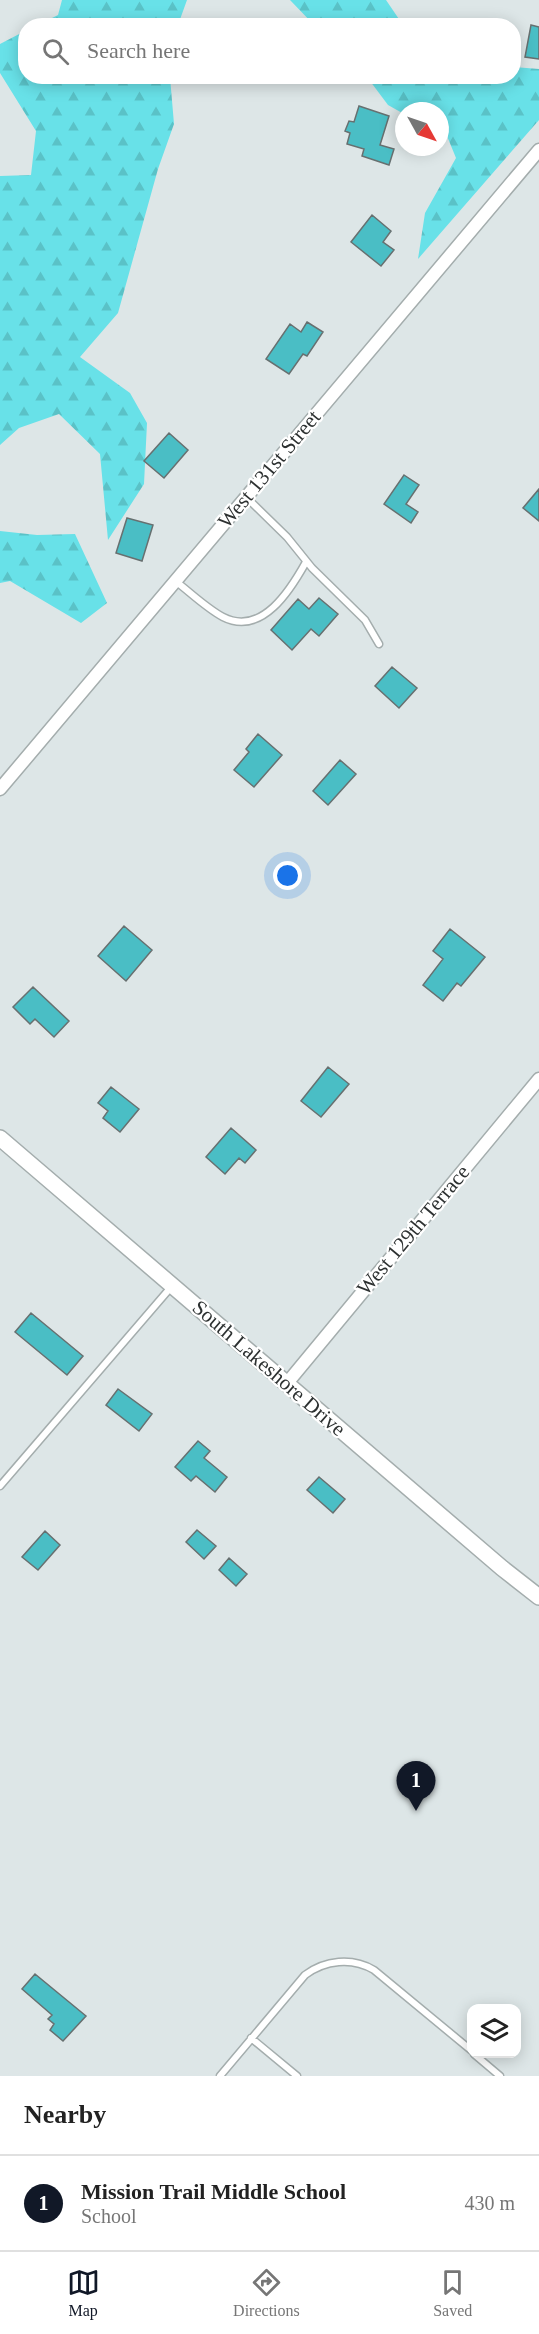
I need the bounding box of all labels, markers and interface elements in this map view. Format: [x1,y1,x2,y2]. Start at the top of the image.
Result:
search box [18,18,521,84]
icon: search [39,35,72,68]
text: Search here [87,38,190,63]
north arrow [395,102,449,156]
street label: West 131st Street [213,405,325,533]
your location [273,861,302,890]
street label: West 129th Terrace [352,1160,474,1300]
street label: South Lakeshore Drive [188,1295,350,1441]
pin: 1 [396,1762,436,1811]
map controls [467,2004,521,2058]
button: layers [467,2004,521,2058]
text: Nearby [24,2100,106,2129]
text: Mission Trail Middle School [81,2179,346,2204]
text: 1 [39,2192,49,2214]
text: 430 m [464,2192,515,2214]
text: School [81,2205,137,2227]
tab: Map [67,2266,100,2320]
tab: Directions [233,2266,300,2320]
tab: Saved [433,2266,472,2320]

